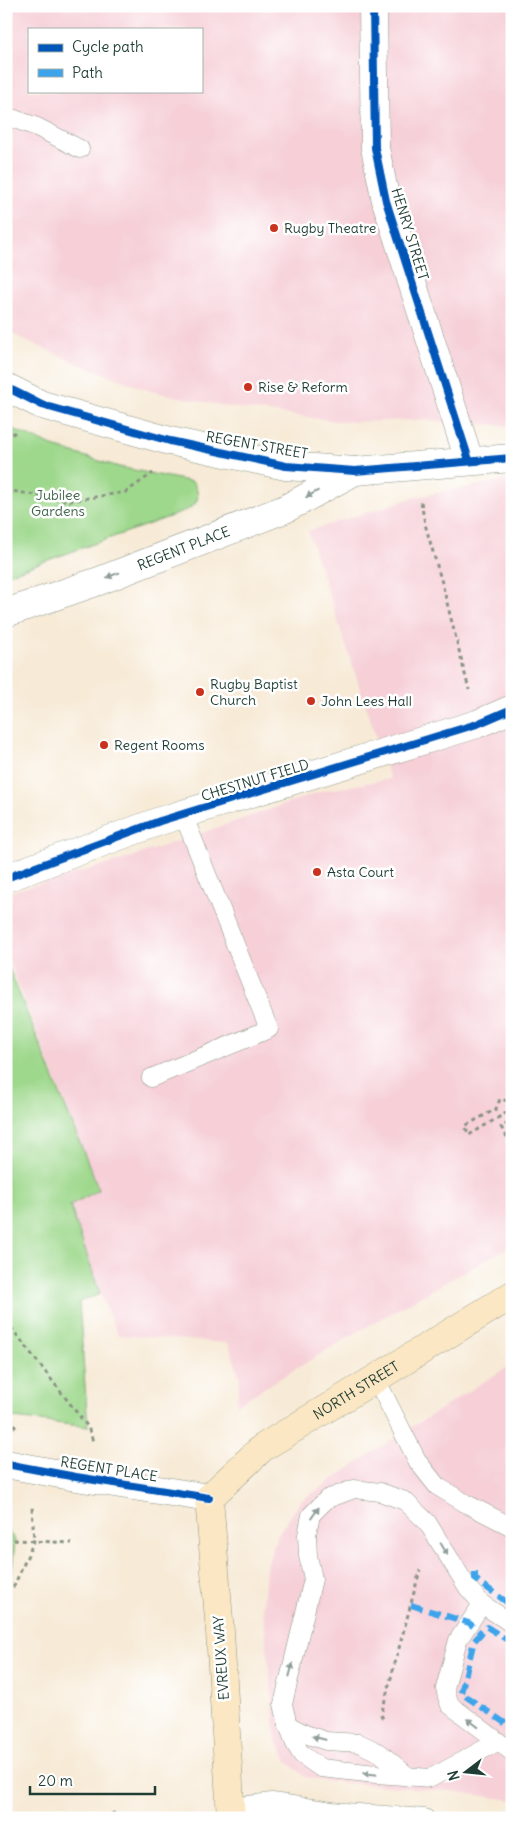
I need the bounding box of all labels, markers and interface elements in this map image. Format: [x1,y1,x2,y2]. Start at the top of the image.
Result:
legend [28,28,202,92]
text: Cycle path [72,37,144,56]
text: Path [72,63,103,82]
street label: HENRY STREET [387,186,433,282]
place label: Rugby Theatre [284,219,376,237]
marker: Rugby Theatre [268,222,280,234]
place label: Rise & Reform [258,378,348,396]
marker: Rise & Reform [242,381,254,393]
street label: REGENT STREET [205,427,309,463]
park label: Jubilee Gardens [31,486,85,520]
one-way arrow [305,490,319,499]
street label: REGENT PLACE [135,522,232,574]
one-way arrow [105,571,120,579]
place label: Rugby Baptist Church [210,675,298,709]
marker: Rugby Baptist Church [194,686,206,698]
place label: John Lees Hall [321,692,412,710]
marker: John Lees Hall [305,695,317,707]
place label: Regent Rooms [114,736,205,754]
marker: Regent Rooms [98,739,110,751]
street label: CHESTNUT FIELD [199,755,311,805]
place label: Asta Court [327,863,394,881]
marker: Asta Court [311,866,323,878]
street label: NORTH STREET [310,1357,402,1424]
street label: REGENT PLACE [59,1452,159,1486]
one-way arrow [310,1506,320,1520]
one-way arrow [439,1543,448,1556]
street label: EVREUX WAY [209,1615,233,1701]
one-way arrow [287,1663,295,1678]
one-way arrow [467,1717,480,1728]
one-way arrow [312,1734,327,1742]
north arrow [440,1746,490,1796]
scale bar [30,1764,155,1796]
text: N [444,1768,463,1783]
one-way arrow [362,1770,378,1778]
text: 20 m [38,1771,73,1790]

